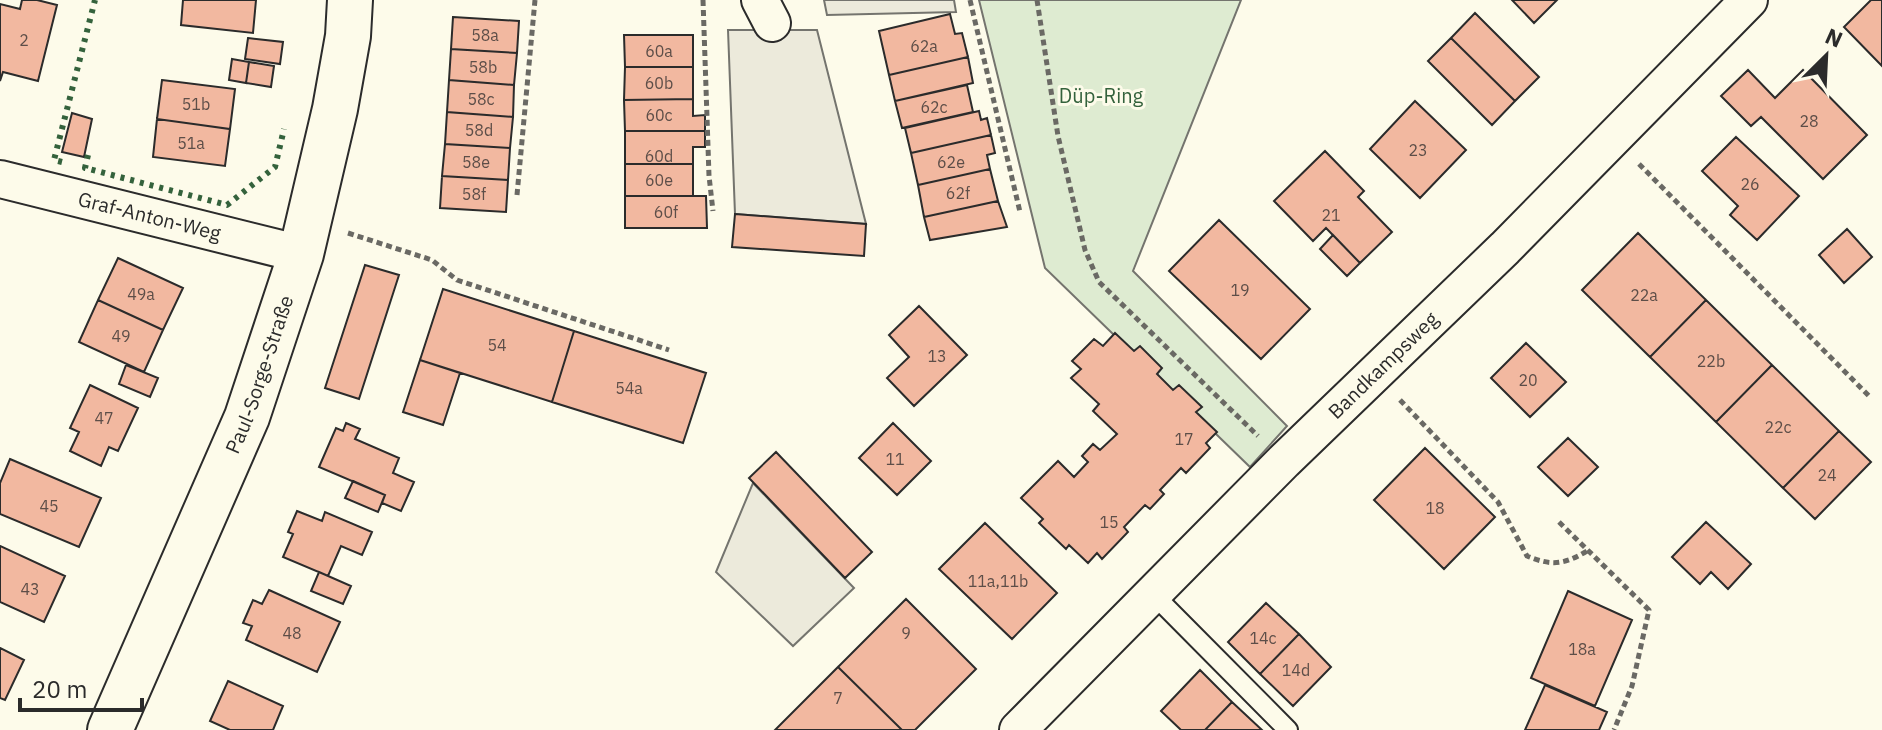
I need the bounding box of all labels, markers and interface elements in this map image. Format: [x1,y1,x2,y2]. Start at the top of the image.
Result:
north arrow [1786,16,1866,96]
text: N [1821,21,1848,54]
house number: 58a [471,25,499,45]
house number: 2 [19,30,29,50]
house number: 62a [910,36,938,56]
house number: 60a [645,41,673,61]
house number: 58b [469,57,497,77]
house number: 60b [645,73,673,93]
park label: Düp-Ring [1059,82,1144,109]
house number: 58c [467,89,495,109]
house number: 51b [182,94,210,114]
house number: 62c [920,97,948,117]
house number: 60c [645,105,673,125]
house number: 28 [1799,111,1819,131]
house number: 58d [465,120,493,140]
house number: 51a [177,133,205,153]
house number: 23 [1408,140,1428,160]
house number: 60d [645,146,673,166]
house number: 58e [462,152,490,172]
house number: 62e [937,152,965,172]
house number: 60e [645,170,673,190]
house number: 26 [1740,174,1760,194]
house number: 62f [946,183,970,203]
house number: 58f [462,184,486,204]
street label: Graf-Anton-Weg [75,185,224,247]
house number: 60f [654,202,678,222]
house number: 21 [1321,205,1341,225]
house number: 19 [1230,280,1250,300]
house number: 49a [127,284,155,304]
house number: 22a [1630,285,1658,305]
street label: Paul-Sorge-Straße [219,292,299,458]
street label: Bandkampsweg [1322,305,1444,425]
house number: 49 [111,326,131,346]
house number: 54 [487,335,507,355]
house number: 13 [927,346,947,366]
house number: 22b [1697,351,1725,371]
house number: 20 [1518,370,1538,390]
house number: 54a [615,378,643,398]
house number: 47 [94,408,114,428]
house number: 22c [1764,417,1792,437]
house number: 17 [1174,429,1194,449]
house number: 11 [885,449,905,469]
house number: 24 [1817,465,1837,485]
house number: 45 [39,496,59,516]
house number: 18 [1425,498,1445,518]
house number: 15 [1099,512,1119,532]
house number: 11a,11b [968,571,1028,591]
house number: 43 [20,579,40,599]
house number: 48 [282,623,302,643]
house number: 9 [901,623,911,643]
house number: 14c [1249,628,1277,648]
house number: 18a [1568,639,1596,659]
house number: 14d [1282,660,1310,680]
scale bar [20,662,142,712]
text: 20 m [32,673,87,705]
house number: 7 [833,688,843,708]

